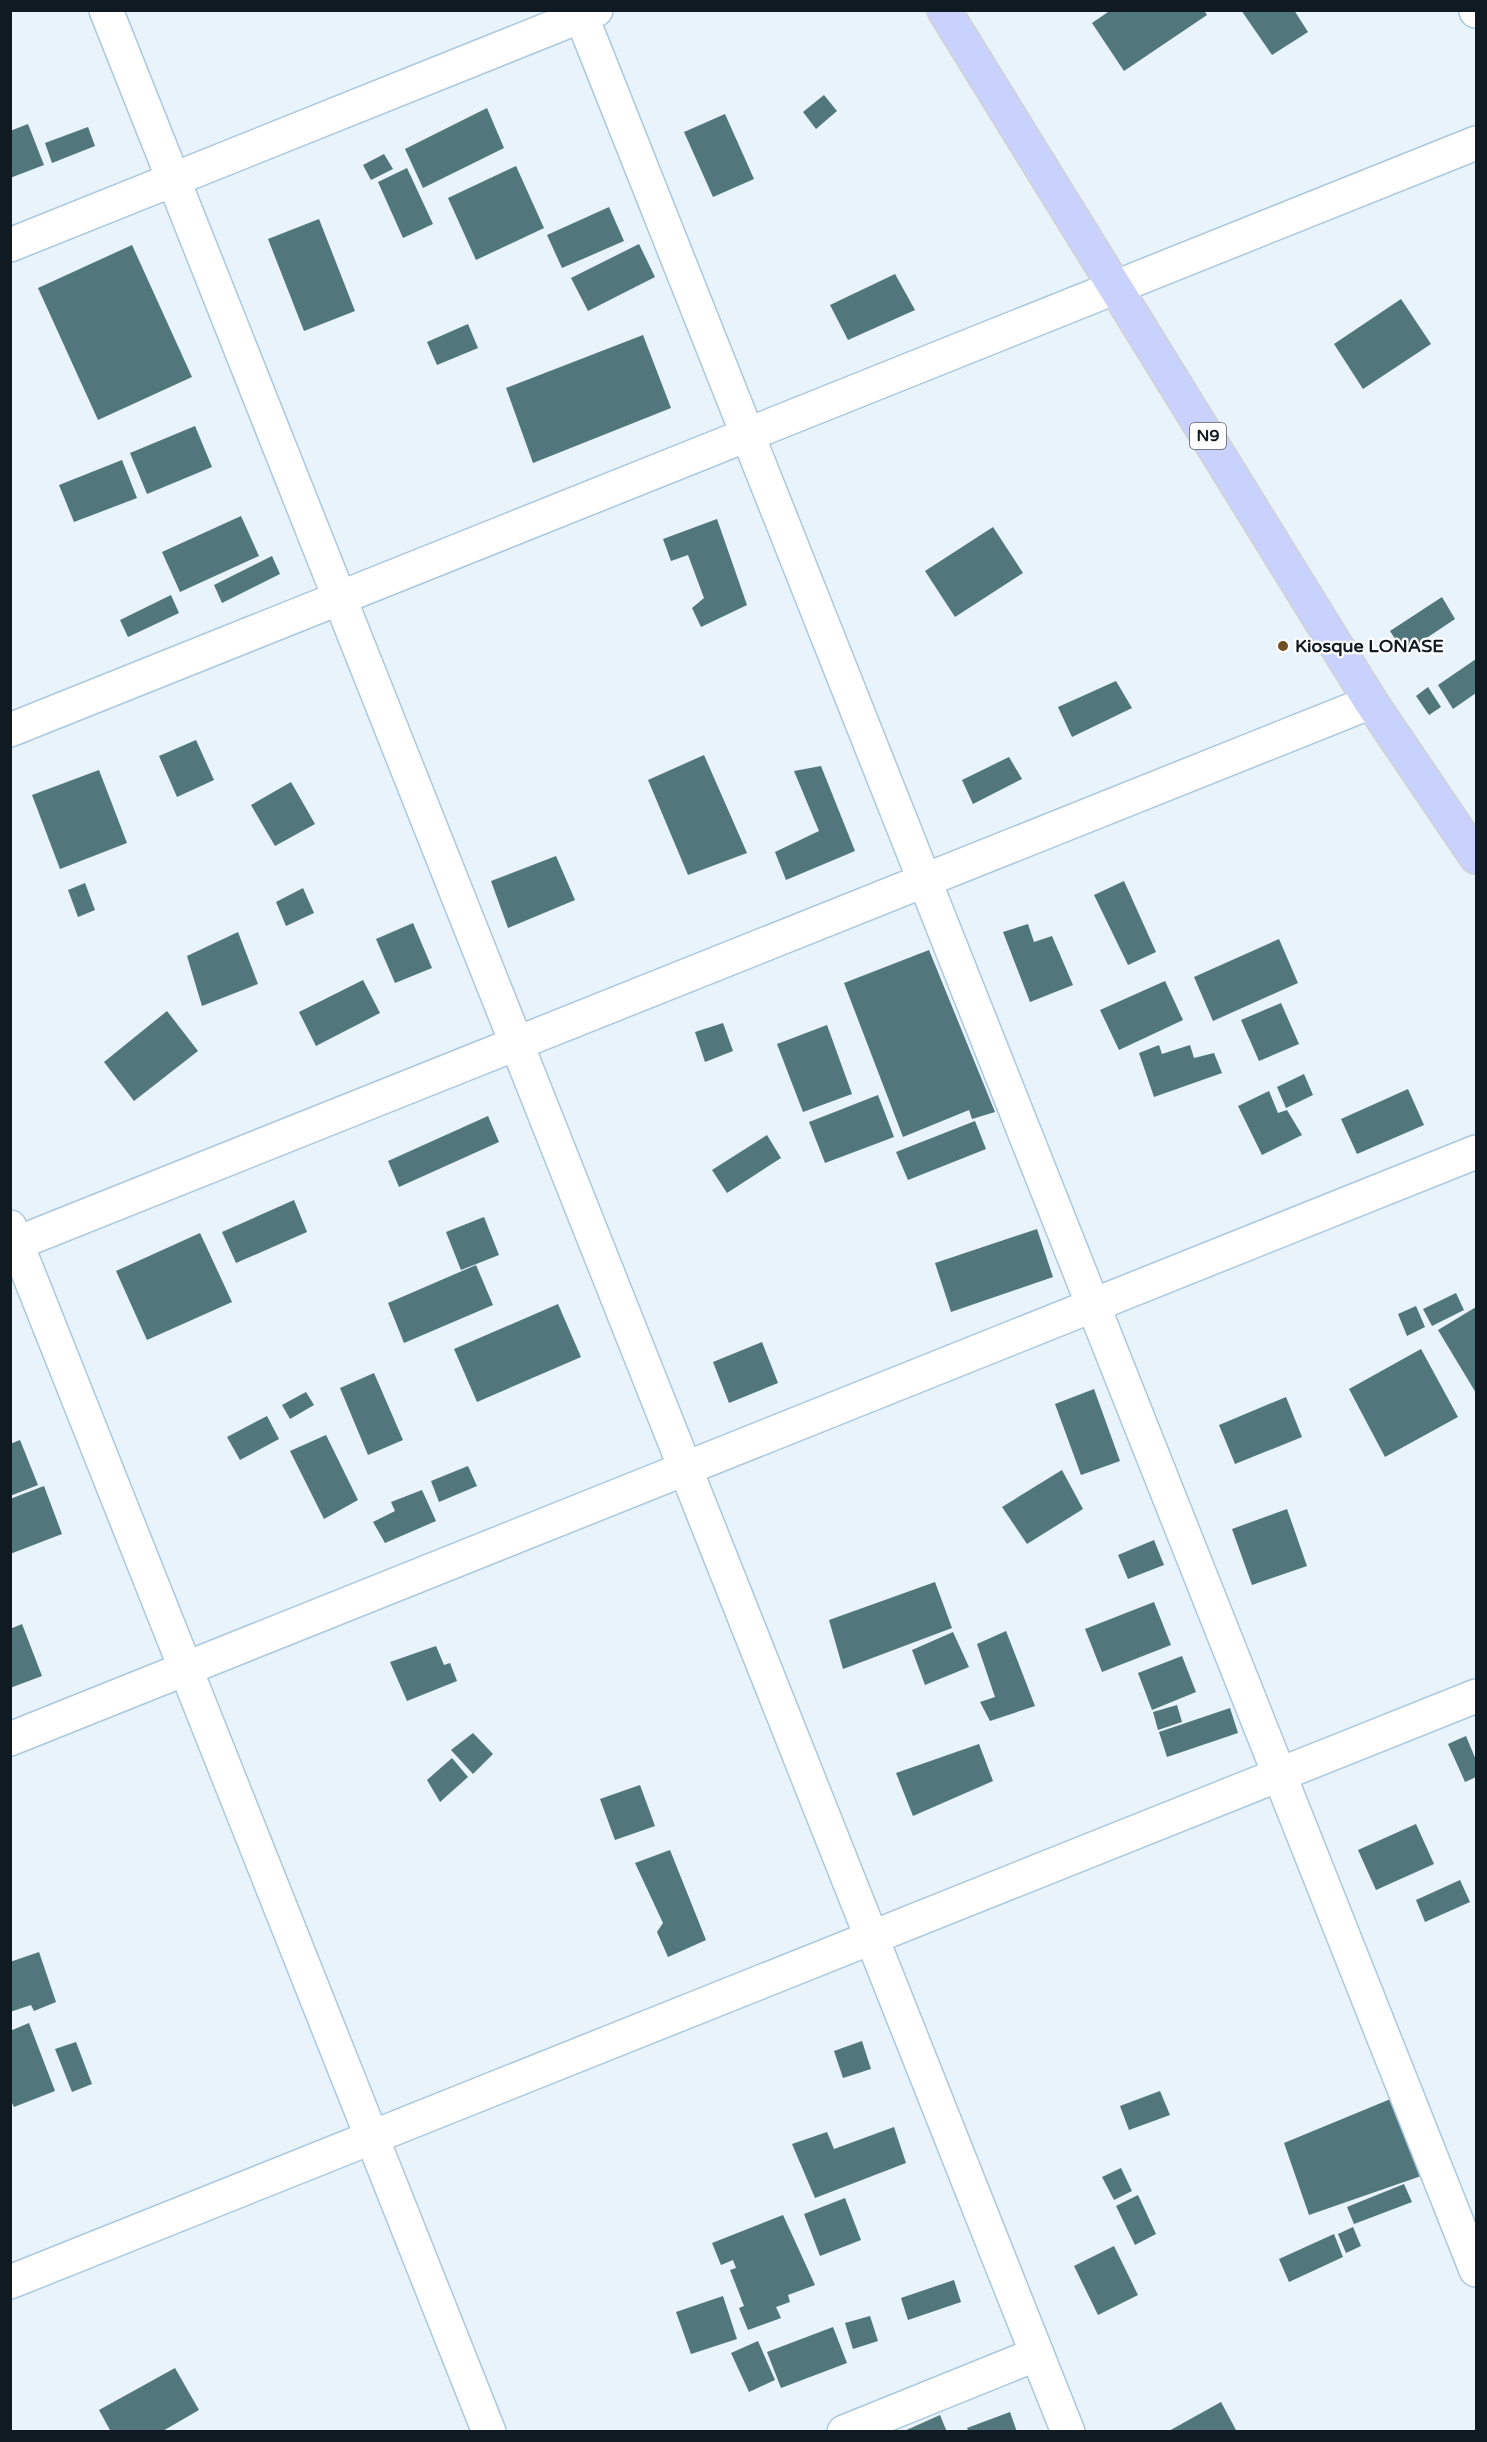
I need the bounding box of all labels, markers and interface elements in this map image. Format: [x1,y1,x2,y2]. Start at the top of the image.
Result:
road number: N9 [1190,423,1226,449]
place label: Kiosque LONASE [1295,635,1444,657]
marker: Kiosque LONASE [1276,639,1290,653]

